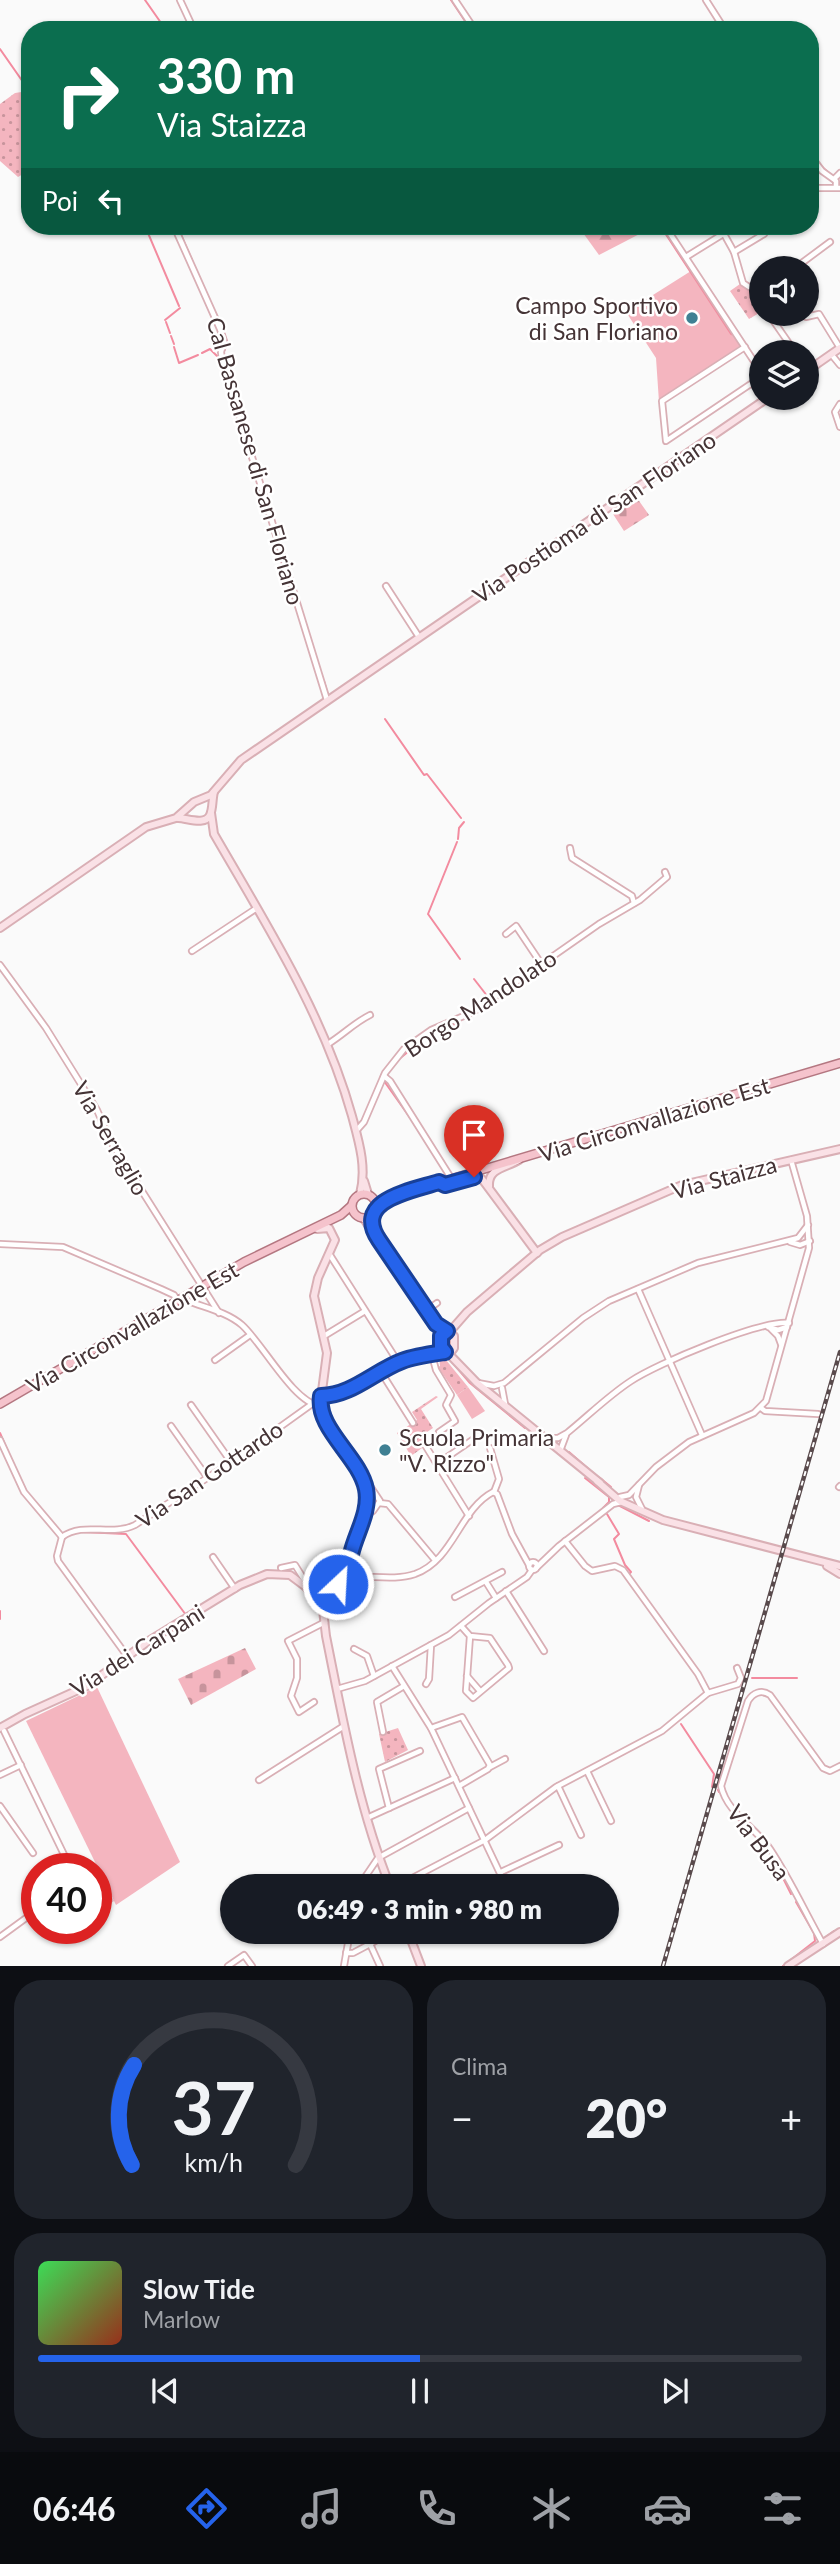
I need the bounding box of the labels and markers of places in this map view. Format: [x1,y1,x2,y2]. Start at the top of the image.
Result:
place label: Campo Sportivo di San Floriano [515,291,678,345]
marker: Campo Sportivo di San Floriano [684,310,700,326]
pin [444,1105,504,1177]
place label: Scuola Primaria "V. Rizzo" [399,1423,554,1477]
marker: Scuola Primaria "V. Rizzo" [377,1442,393,1458]

